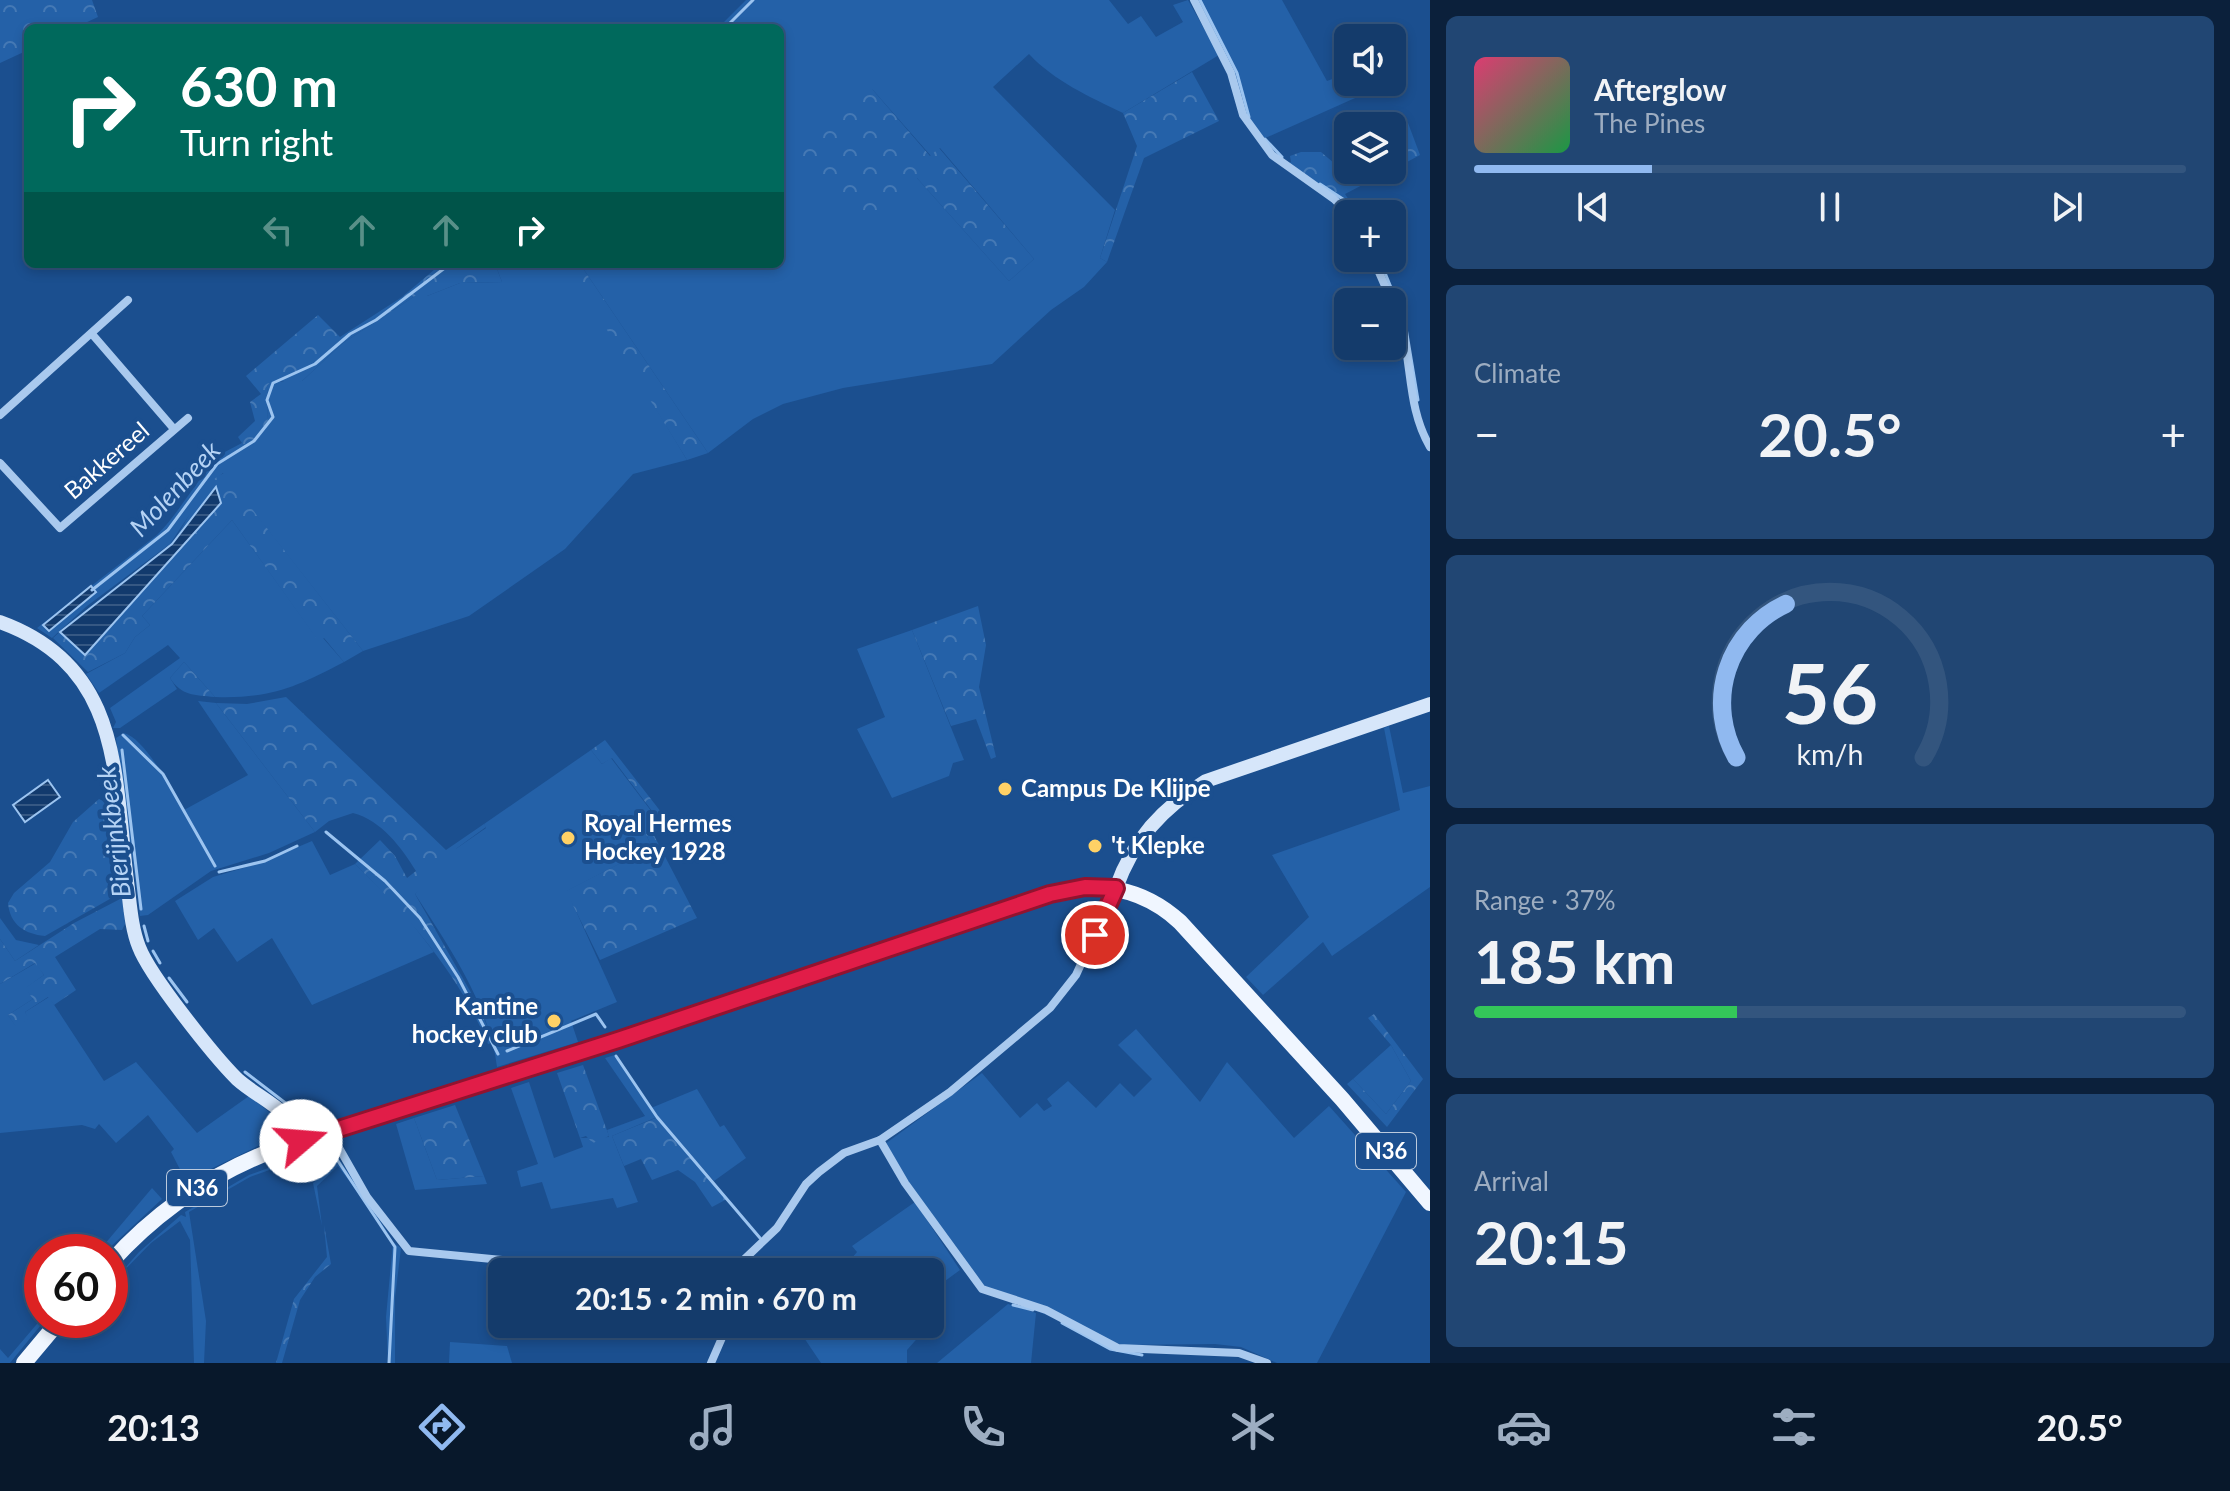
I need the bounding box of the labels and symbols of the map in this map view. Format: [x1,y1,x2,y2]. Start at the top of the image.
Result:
street label: Bakkereel [58,415,154,505]
water label: Molenbeek [122,434,227,543]
water label: Bierijnkbeek [89,764,137,899]
place label: Campus De Klijpe [1021,773,1211,802]
marker: Campus De Klijpe [996,780,1014,798]
place label: Royal Hermes Hockey 1928 [584,808,732,865]
marker: Royal Hermes Hockey 1928 [559,829,577,847]
place label: 't Klepke [1111,830,1205,859]
marker: 't Klepke [1086,837,1104,855]
pin [1061,901,1129,969]
place label: Kantine hockey club [412,991,538,1048]
marker: Kantine hockey club [545,1012,563,1030]
position arrow [259,1099,343,1183]
road number: N36 [1356,1133,1416,1169]
road number: N36 [167,1170,227,1206]
speed limit sign: 60 [24,1234,128,1338]

